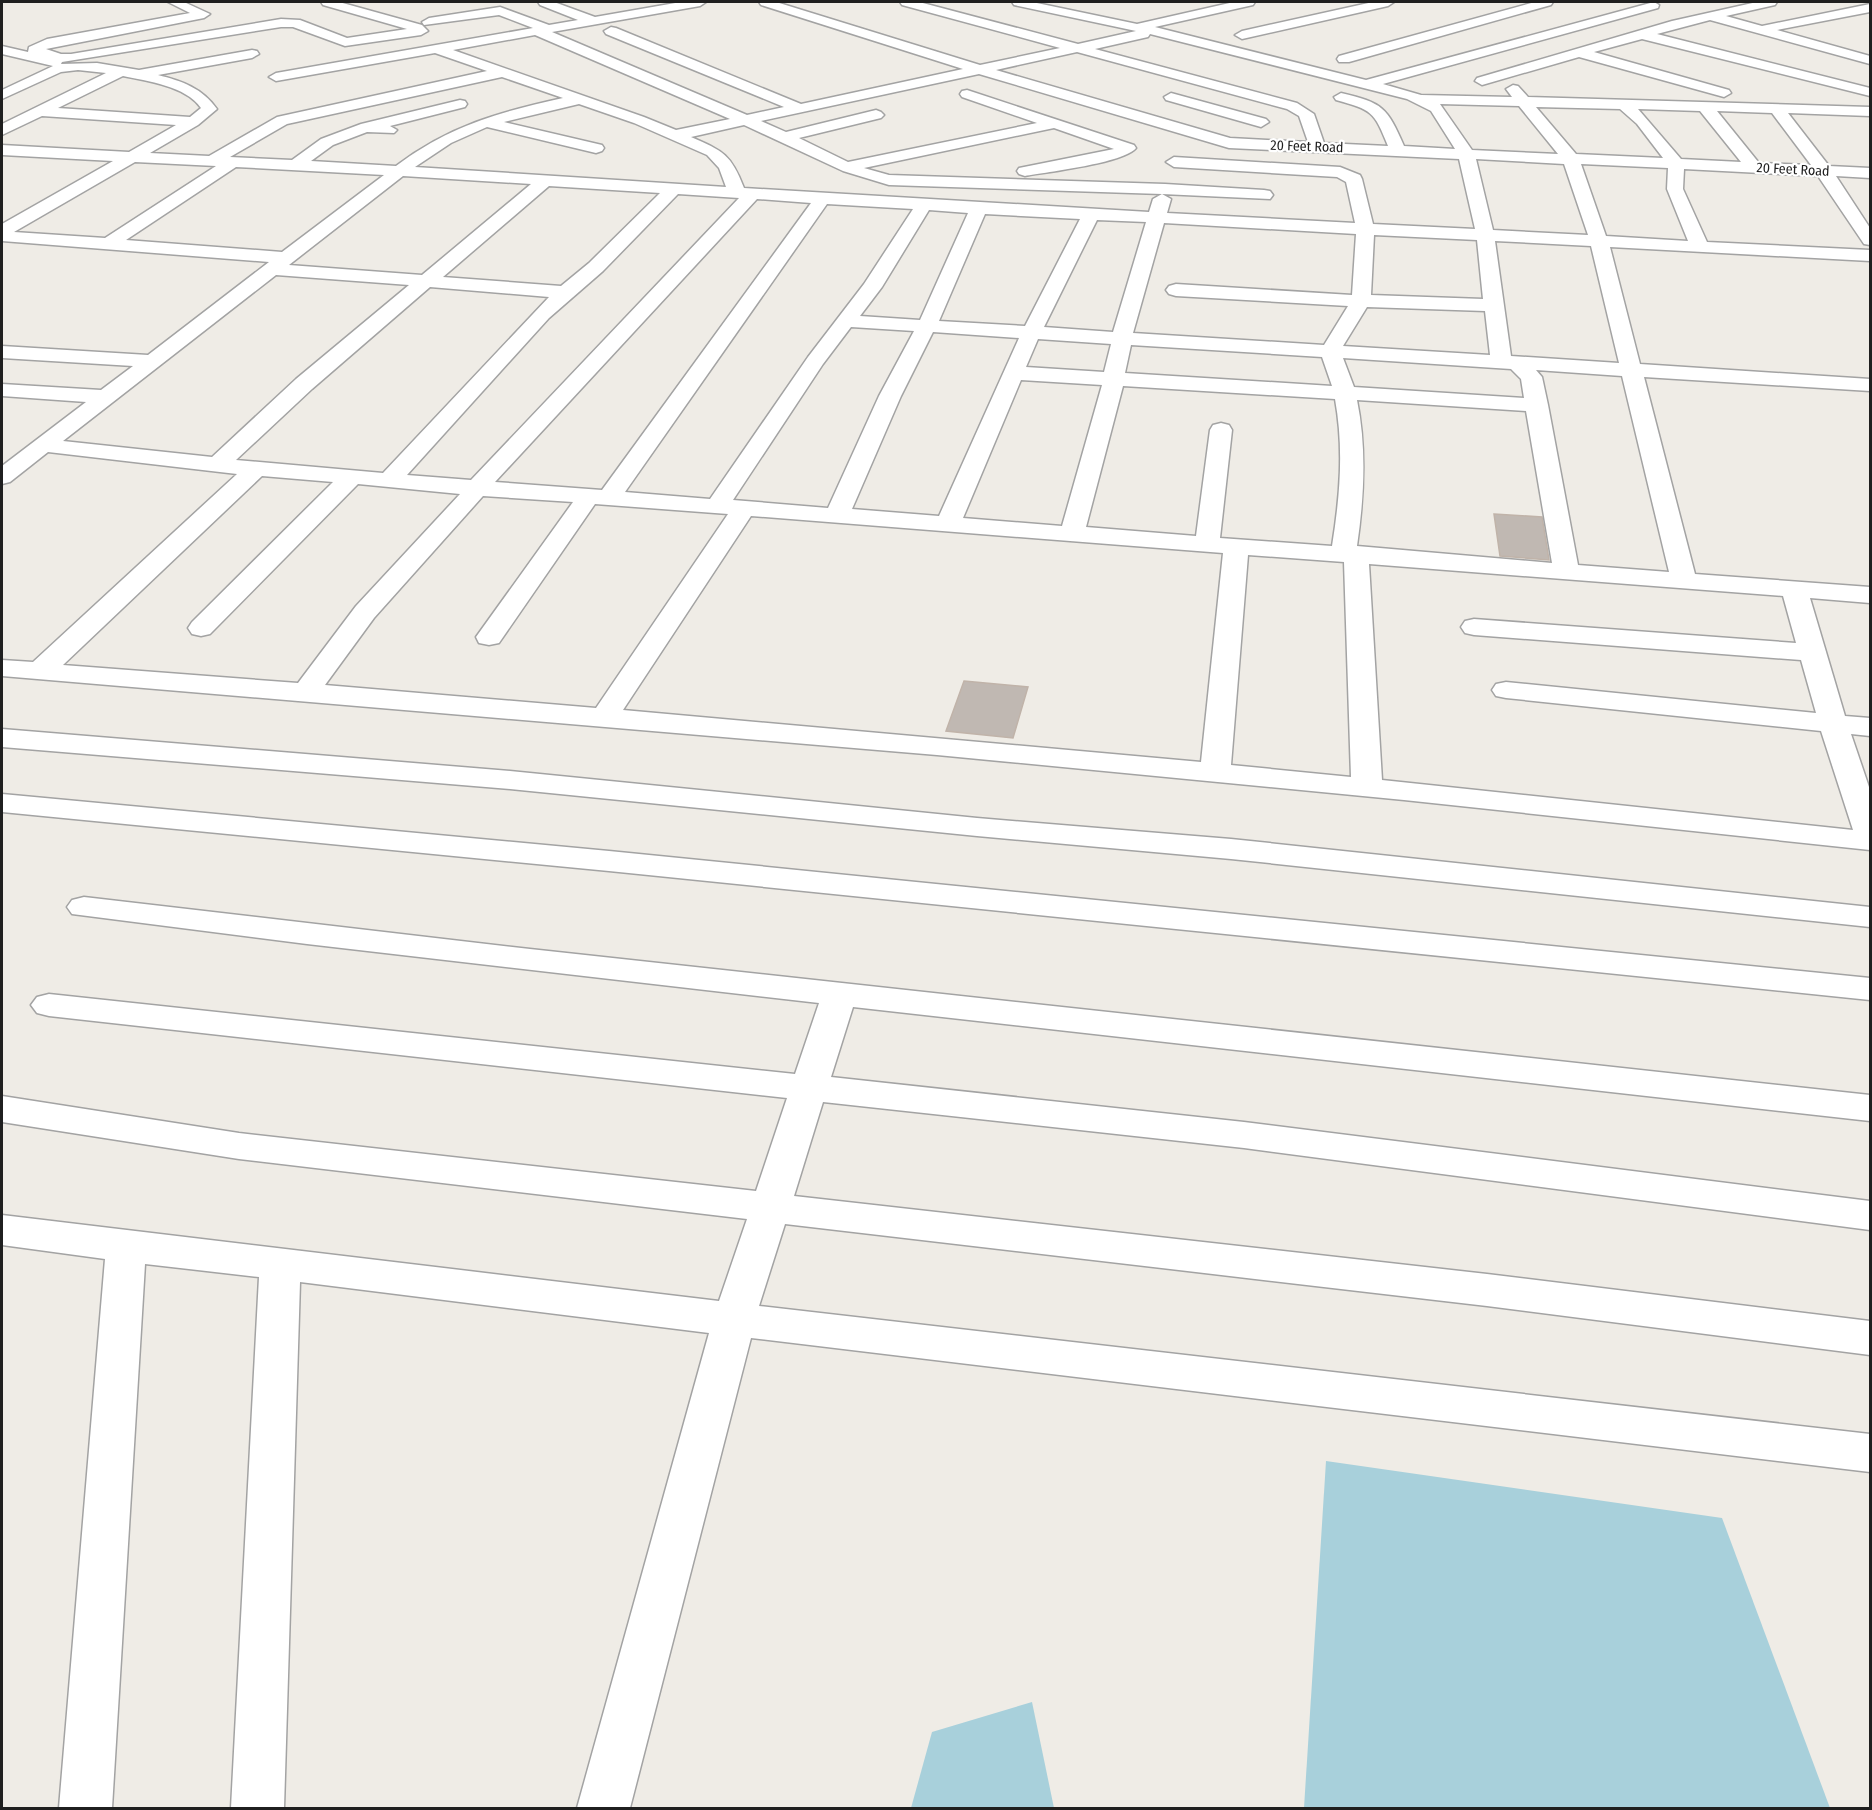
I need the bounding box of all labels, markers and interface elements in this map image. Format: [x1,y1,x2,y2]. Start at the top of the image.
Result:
street label: 20 Feet Road [1270,137,1344,156]
street label: 20 Feet Road [1756,159,1830,180]

